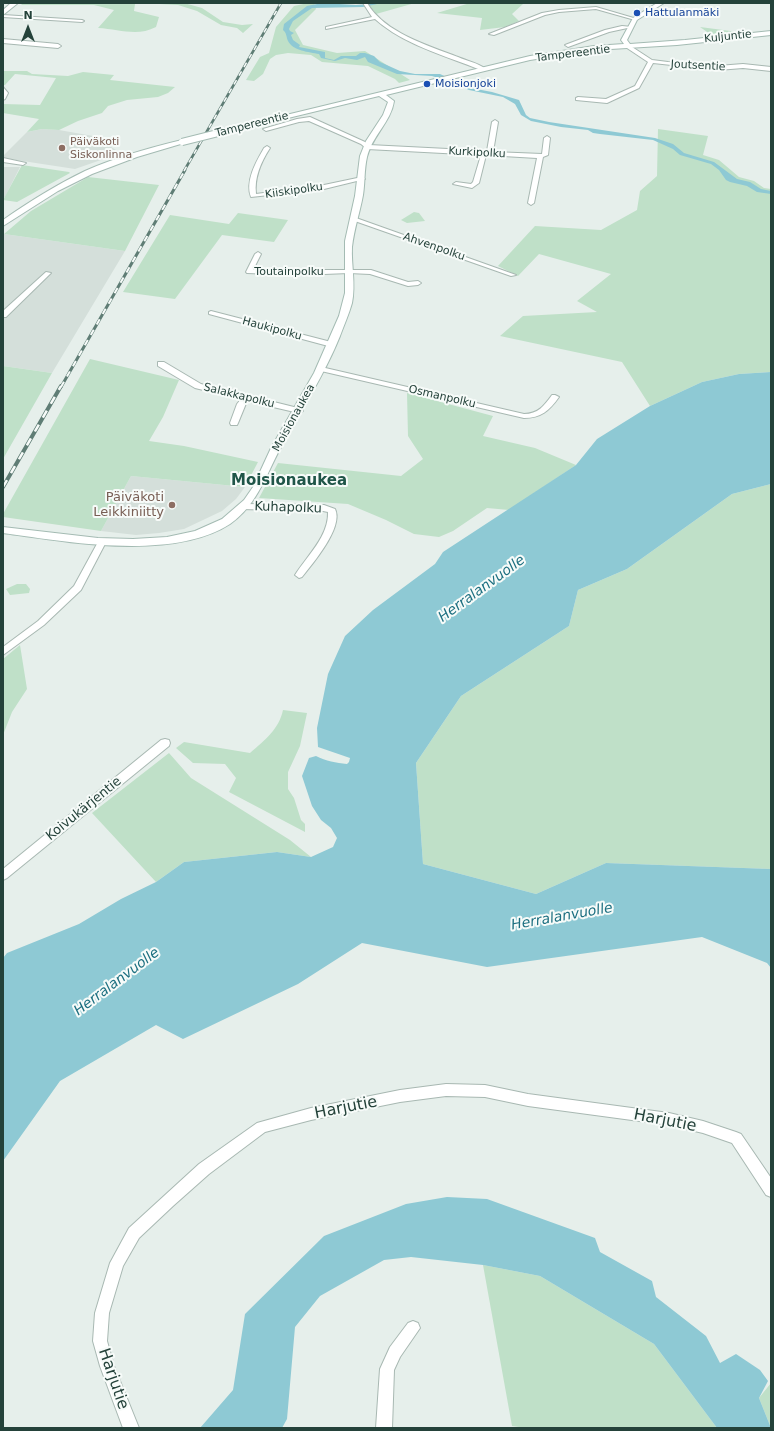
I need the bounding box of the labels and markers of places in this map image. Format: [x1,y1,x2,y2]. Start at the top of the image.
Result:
place label: Hattulanmäki [645,6,719,20]
marker: Hattulanmäki [632,8,642,18]
place label: Moisionjoki [435,77,496,91]
marker: Moisionjoki [422,79,432,89]
place label: Päiväkoti Siskonlinna [70,135,132,161]
marker: Päiväkoti Siskonlinna [57,143,67,153]
place label: Päiväkoti Leikkiniitty [93,490,164,521]
marker: Päiväkoti Leikkiniitty [167,500,177,510]

